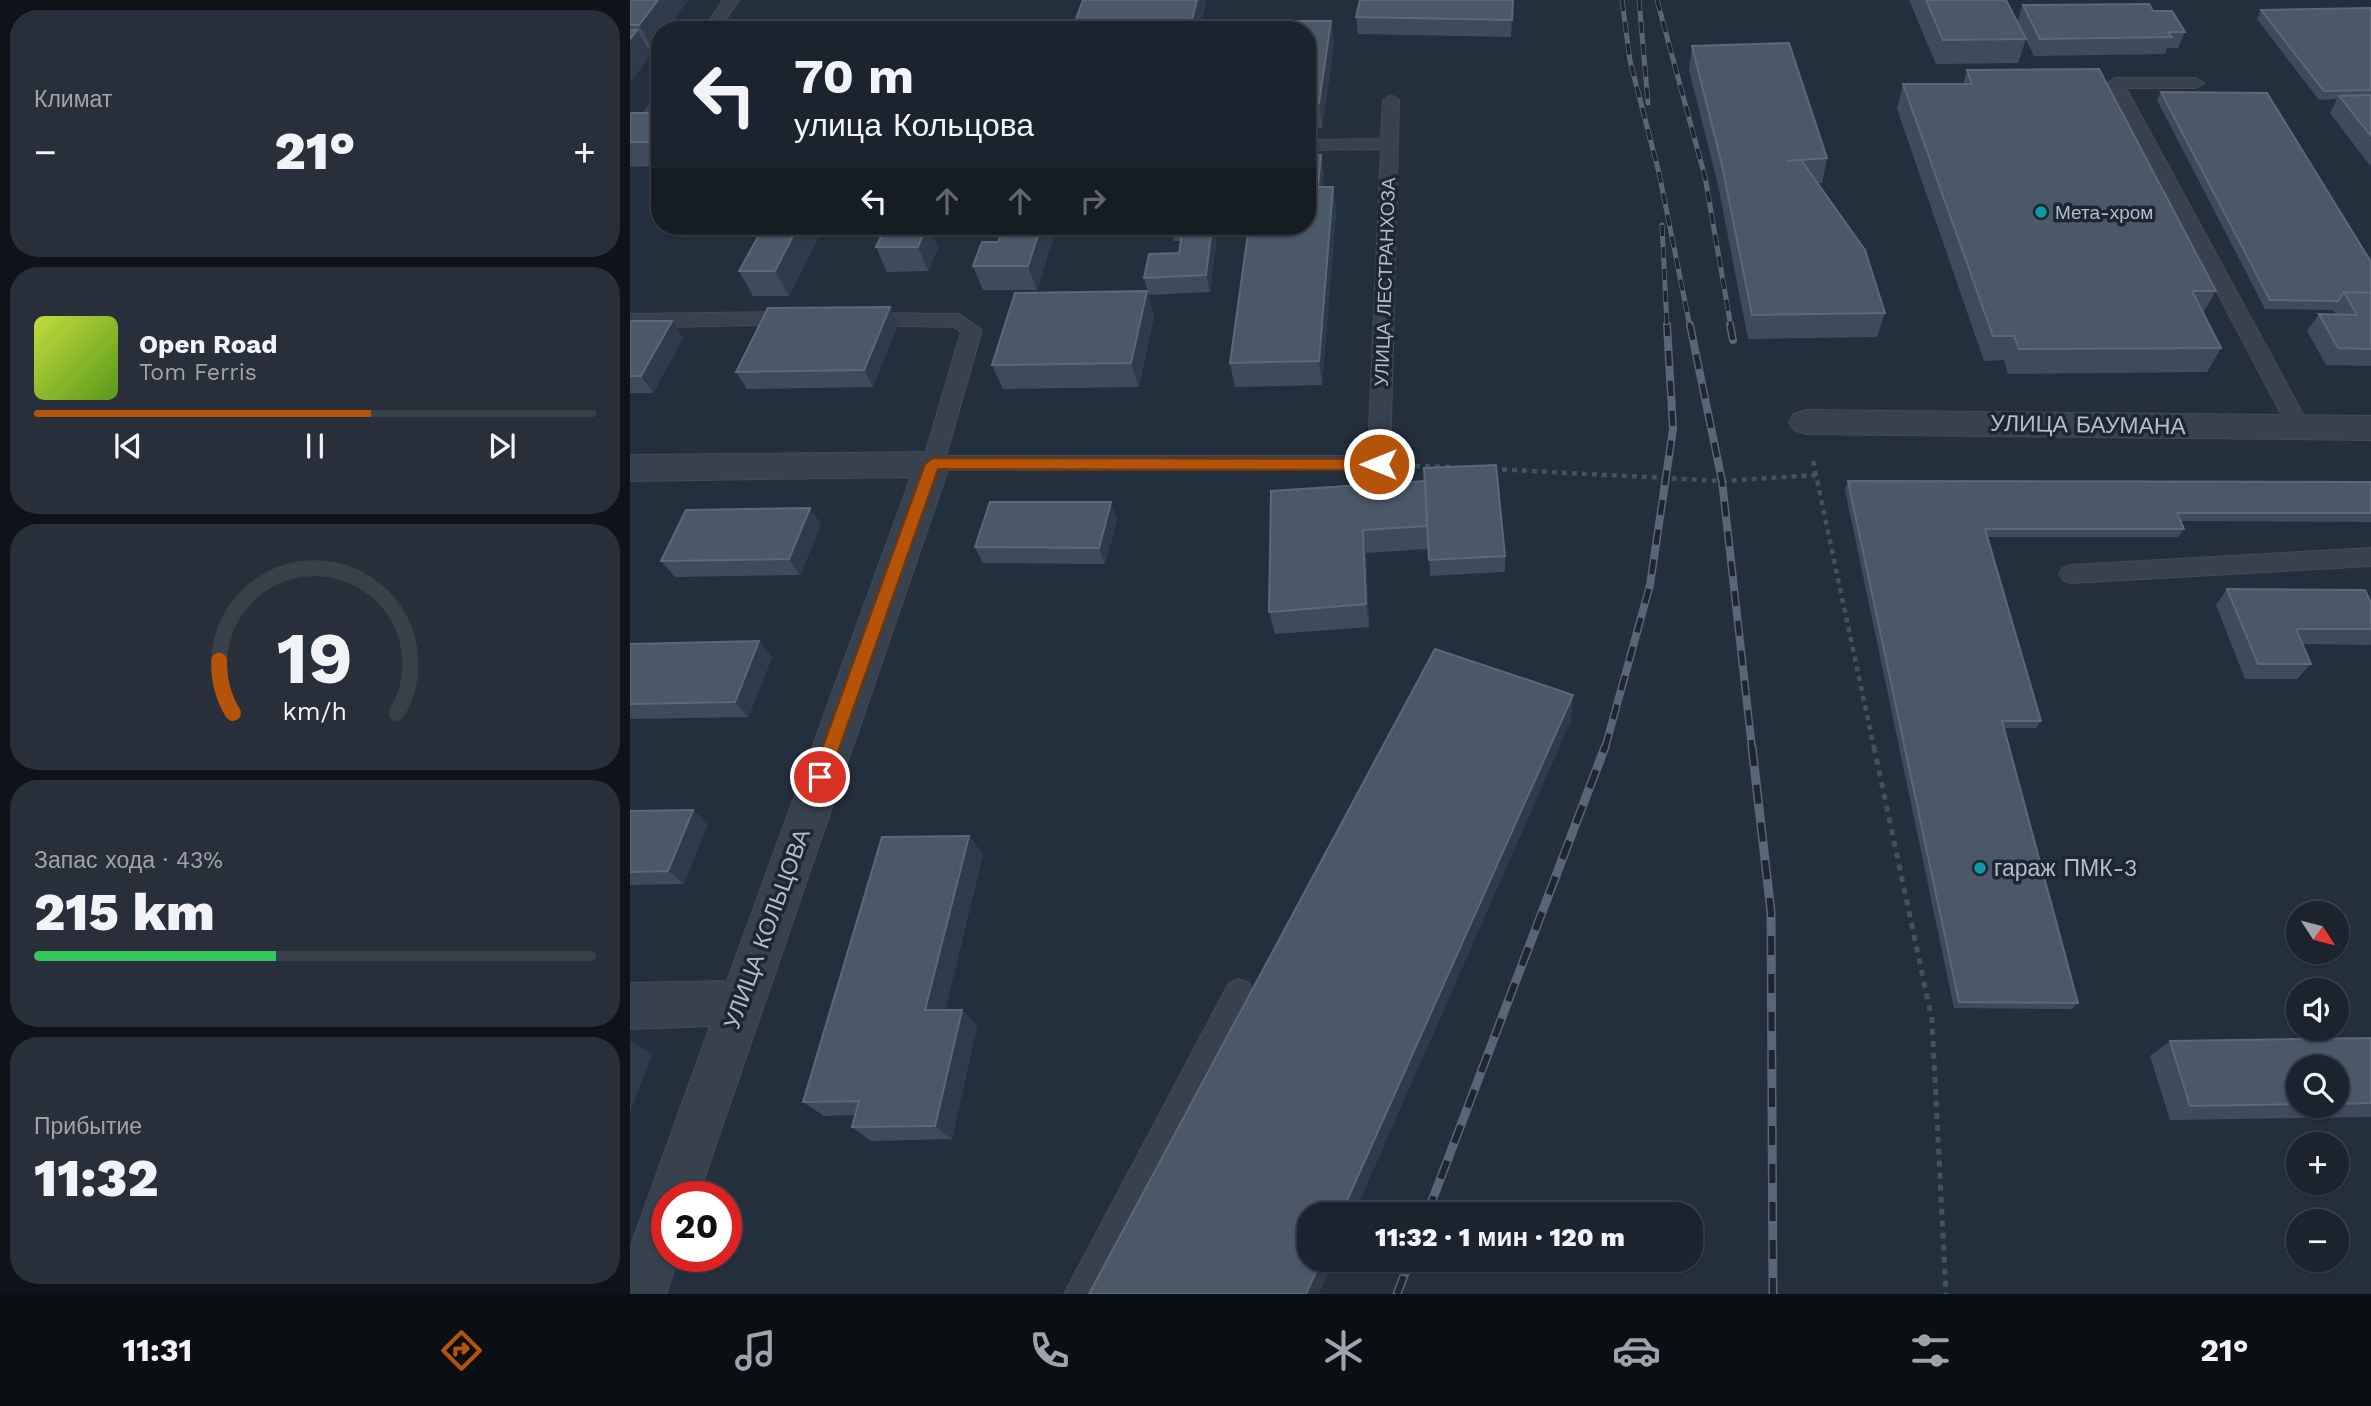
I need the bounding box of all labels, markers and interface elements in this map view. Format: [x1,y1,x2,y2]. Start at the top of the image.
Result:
text: 70 m [794,47,914,105]
icon: left [679,49,770,140]
text: Климат [34,86,112,113]
text: улица Кольцова [794,106,1034,144]
text: 21° [275,121,355,182]
text: − [34,130,57,174]
text: + [573,130,596,174]
street label: УЛИЦА ЛЕСТРАНХОЗА [1370,177,1400,387]
icon: left [855,182,893,220]
icon: ahead [928,182,966,220]
icon: ahead [1001,182,1039,220]
icon: right [1074,182,1112,220]
place label: Мета-хром [2055,201,2153,224]
marker: Мета-хром [2033,204,2049,220]
text: Open Road [139,329,277,359]
text: Tom Ferris [139,359,257,386]
street label: УЛИЦА БАУМАНА [1990,410,2187,440]
icon: previous [109,427,147,465]
icon: pause [296,427,334,465]
icon: next [483,427,521,465]
position arrow [1342,427,1416,501]
text: 19 [277,615,353,701]
text: km/h [283,697,347,726]
pin [790,747,850,807]
icon: arrive [801,758,839,796]
street label: УЛИЦА КОЛЬЦОВА [718,825,816,1033]
text: Запас хода · 43% [34,847,223,874]
place label: гараж ПМК-3 [1994,855,2137,882]
marker: гараж ПМК-3 [1972,860,1988,876]
text: 215 km [34,882,215,943]
north arrow [2286,901,2348,964]
map controls [2286,901,2349,1272]
button: sound [2286,978,2349,1041]
button: search [2286,1055,2349,1118]
text: Прибытие [34,1113,142,1140]
button: + [2286,1132,2349,1195]
text: 11:32 [34,1148,159,1209]
speed limit sign: 20 [651,1181,742,1272]
button: − [2286,1209,2349,1272]
text: 11:32 · 1 мин · 120 m [1375,1222,1625,1252]
icon: directions [437,1326,486,1375]
icon: music [731,1326,780,1375]
icon: phone [1025,1326,1074,1375]
icon: climate [1319,1326,1368,1375]
icon: car [1612,1326,1661,1375]
icon: filters [1906,1326,1955,1375]
text: 11:31 [122,1331,192,1369]
text: 21° [2200,1331,2249,1369]

